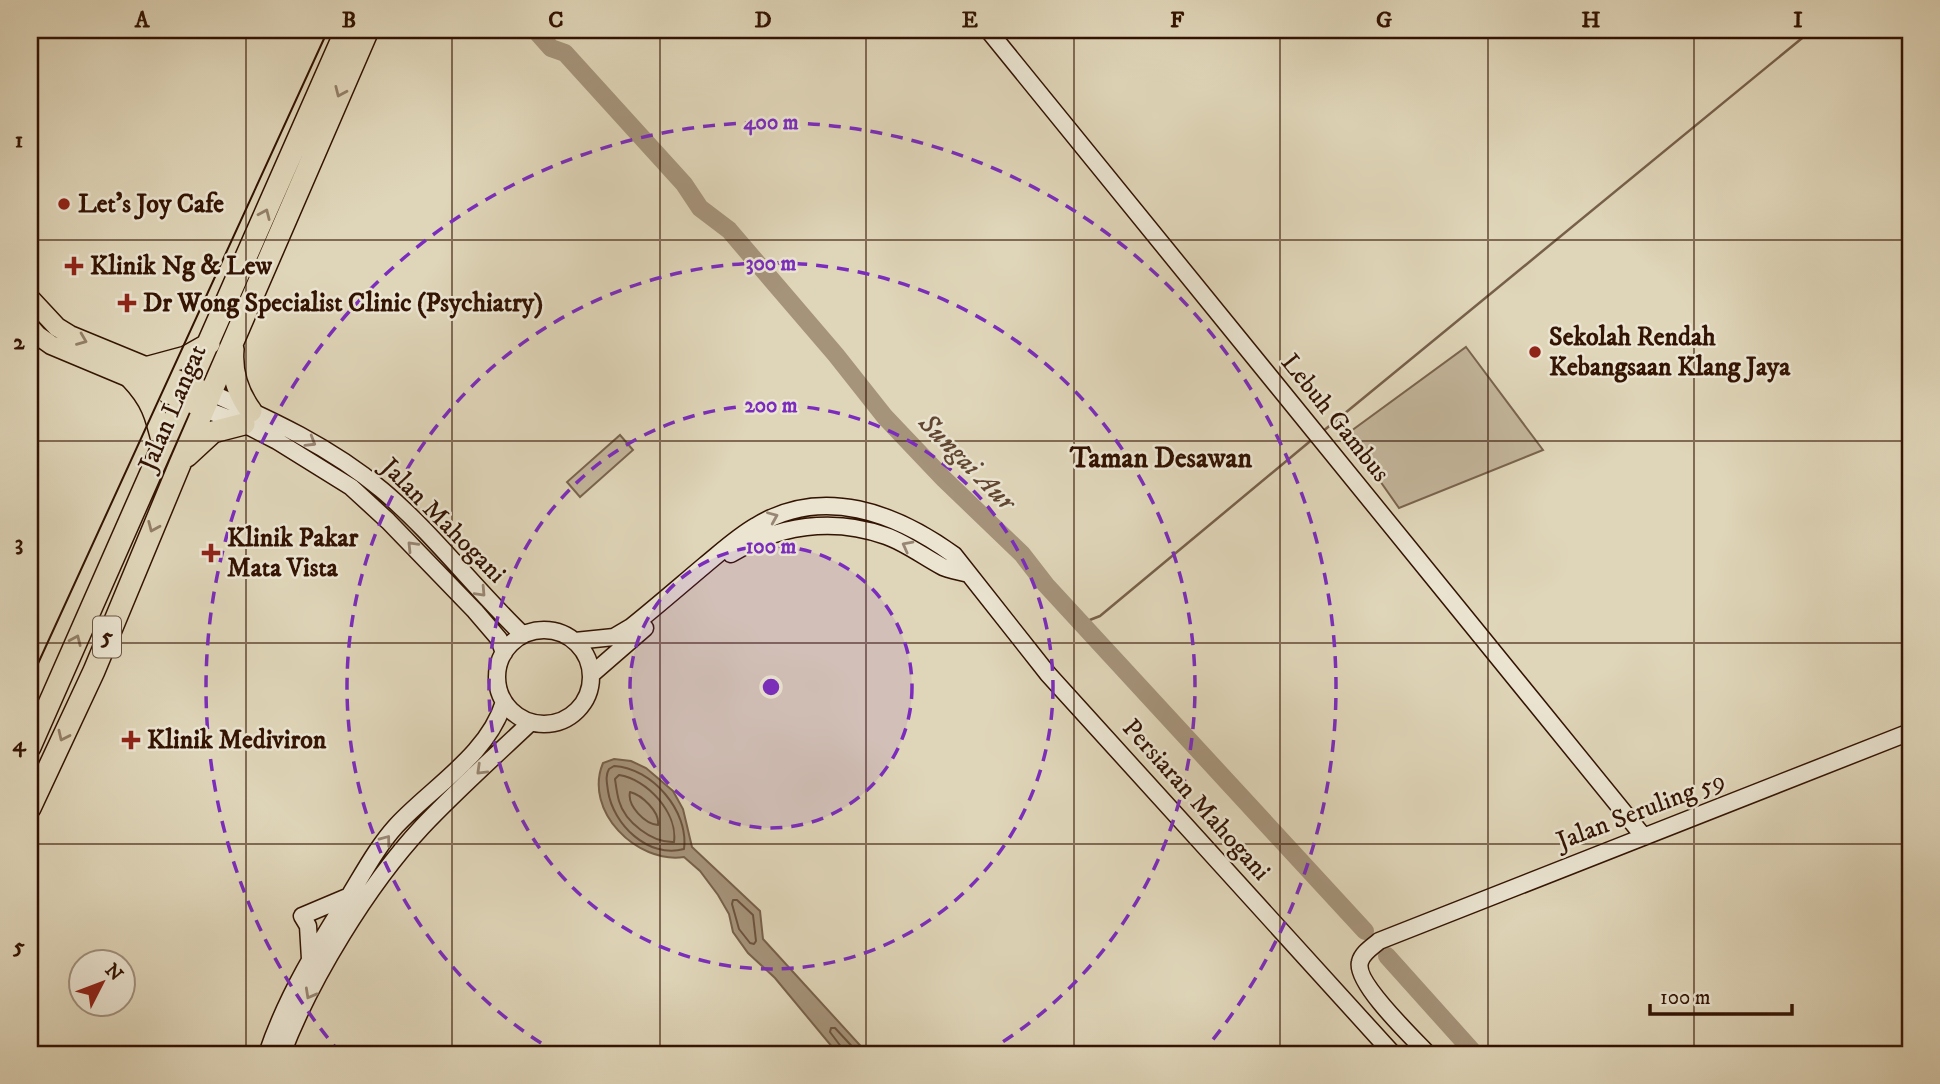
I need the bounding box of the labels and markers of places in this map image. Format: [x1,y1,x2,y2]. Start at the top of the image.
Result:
place label: Let's Joy Cafe [78,188,224,221]
marker: Let's Joy Cafe [56,196,72,212]
place label: Klinik Ng & Lew [90,250,273,283]
marker: Klinik Ng & Lew [64,256,84,276]
place label: Dr Wong Specialist Clinic (Psychiatry) [143,287,543,320]
marker: Dr Wong Specialist Clinic (Psychiatry) [117,293,137,313]
place label: Sekolah Rendah Kebangsaan Klang Jaya [1549,321,1791,384]
marker: Sekolah Rendah Kebangsaan Klang Jaya [1527,344,1543,360]
place label: Klinik Pakar Mata Vista [227,522,359,585]
marker: Klinik Pakar Mata Vista [201,543,221,563]
centre of rings [759,675,783,699]
place label: Klinik Mediviron [147,724,327,757]
marker: Klinik Mediviron [121,730,141,750]

